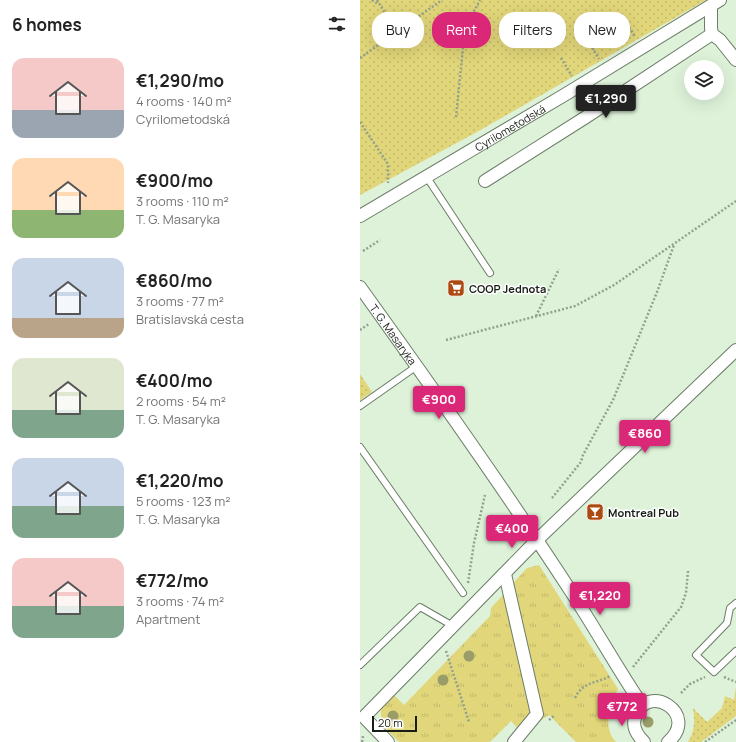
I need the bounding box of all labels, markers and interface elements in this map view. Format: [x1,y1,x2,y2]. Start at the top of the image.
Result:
chip: Buy [372,12,424,48]
chip: Rent [432,12,491,48]
chip: Filters [499,12,566,48]
chip: New [574,12,630,48]
text: 6 homes [12,13,82,36]
icon: filters [326,13,348,35]
map controls [684,60,724,100]
button: layers [684,60,724,100]
text: €1,290/mo [136,69,224,92]
icon: home [44,74,92,122]
pin: €1,290 [573,85,639,119]
text: €1,290 [585,89,627,107]
text: 4 rooms · 140 m² [136,92,232,110]
street label: Cyrilometodská [472,101,548,154]
text: Cyrilometodská [136,110,230,128]
text: €900/mo [136,169,213,192]
icon: home [44,174,92,222]
text: 3 rooms · 110 m² [136,192,229,210]
text: T. G. Masaryka [136,210,220,228]
text: €860/mo [136,269,212,292]
icon: home [44,274,92,322]
supermarket icon: COOP Jednota [446,278,466,298]
place label: COOP Jednota [469,281,546,296]
text: 3 rooms · 77 m² [136,292,224,310]
street label: T. G. Masaryka [367,301,421,368]
text: Bratislavská cesta [136,310,244,328]
text: €400/mo [136,369,212,392]
icon: home [44,374,92,422]
pin: €900 [415,386,463,420]
text: €900 [422,390,456,408]
text: 2 rooms · 54 m² [136,392,226,410]
text: T. G. Masaryka [136,410,220,428]
pin: €860 [621,420,669,454]
text: €860 [628,424,662,442]
text: €1,220/mo [136,469,223,492]
icon: home [44,474,92,522]
text: 5 rooms · 123 m² [136,492,231,510]
bar icon: Montreal Pub [585,502,605,522]
place label: Montreal Pub [608,505,679,520]
text: T. G. Masaryka [136,510,220,528]
pin: €400 [488,515,536,549]
text: €400 [495,519,529,537]
text: €772/mo [136,569,208,592]
icon: home [44,574,92,622]
pin: €1,220 [567,582,633,616]
text: €1,220 [579,586,621,604]
text: 3 rooms · 74 m² [136,592,224,610]
text: Apartment [136,610,200,628]
pin: €772 [598,693,646,727]
text: €772 [607,697,637,715]
scale bar [372,714,417,733]
text: 20 m [378,715,403,730]

